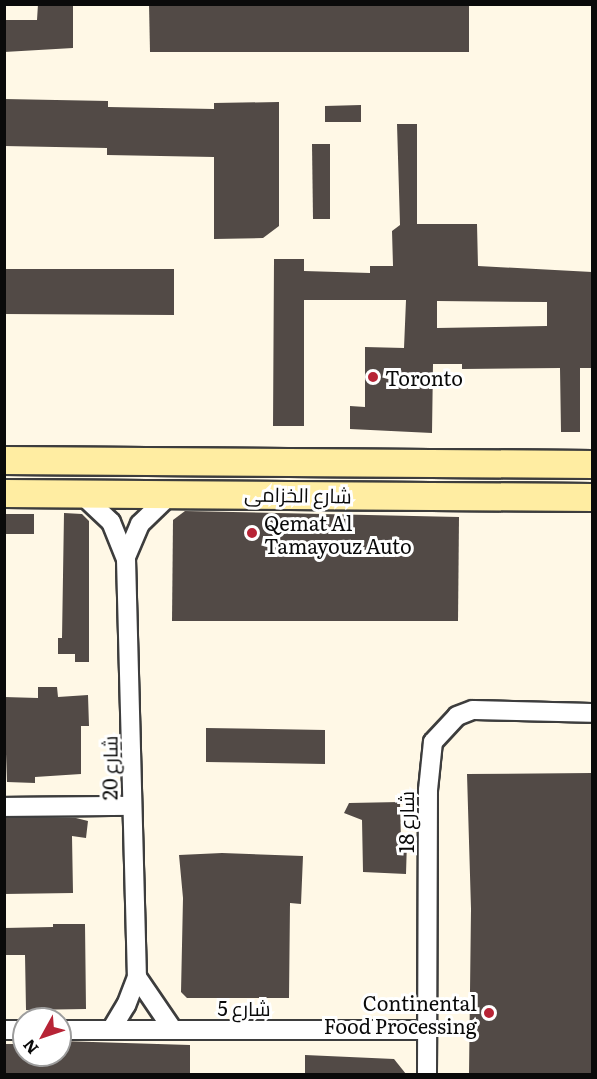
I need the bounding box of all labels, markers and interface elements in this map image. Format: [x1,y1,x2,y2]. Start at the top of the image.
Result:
place label: Toronto [385,365,463,389]
marker: Toronto [366,370,380,384]
street label: شارع الخزامى [244,481,352,507]
place label: Qemat Al Tamayouz Auto [264,510,412,557]
marker: Qemat Al Tamayouz Auto [245,526,259,540]
street label: شارع 20 [97,736,121,800]
street label: شارع 18 [393,791,417,853]
place label: Continental Food Processing [324,990,477,1037]
street label: شارع 5 [218,995,270,1019]
marker: Continental Food Processing [482,1006,496,1020]
north arrow [12,1007,72,1067]
text: N [16,1034,43,1060]

